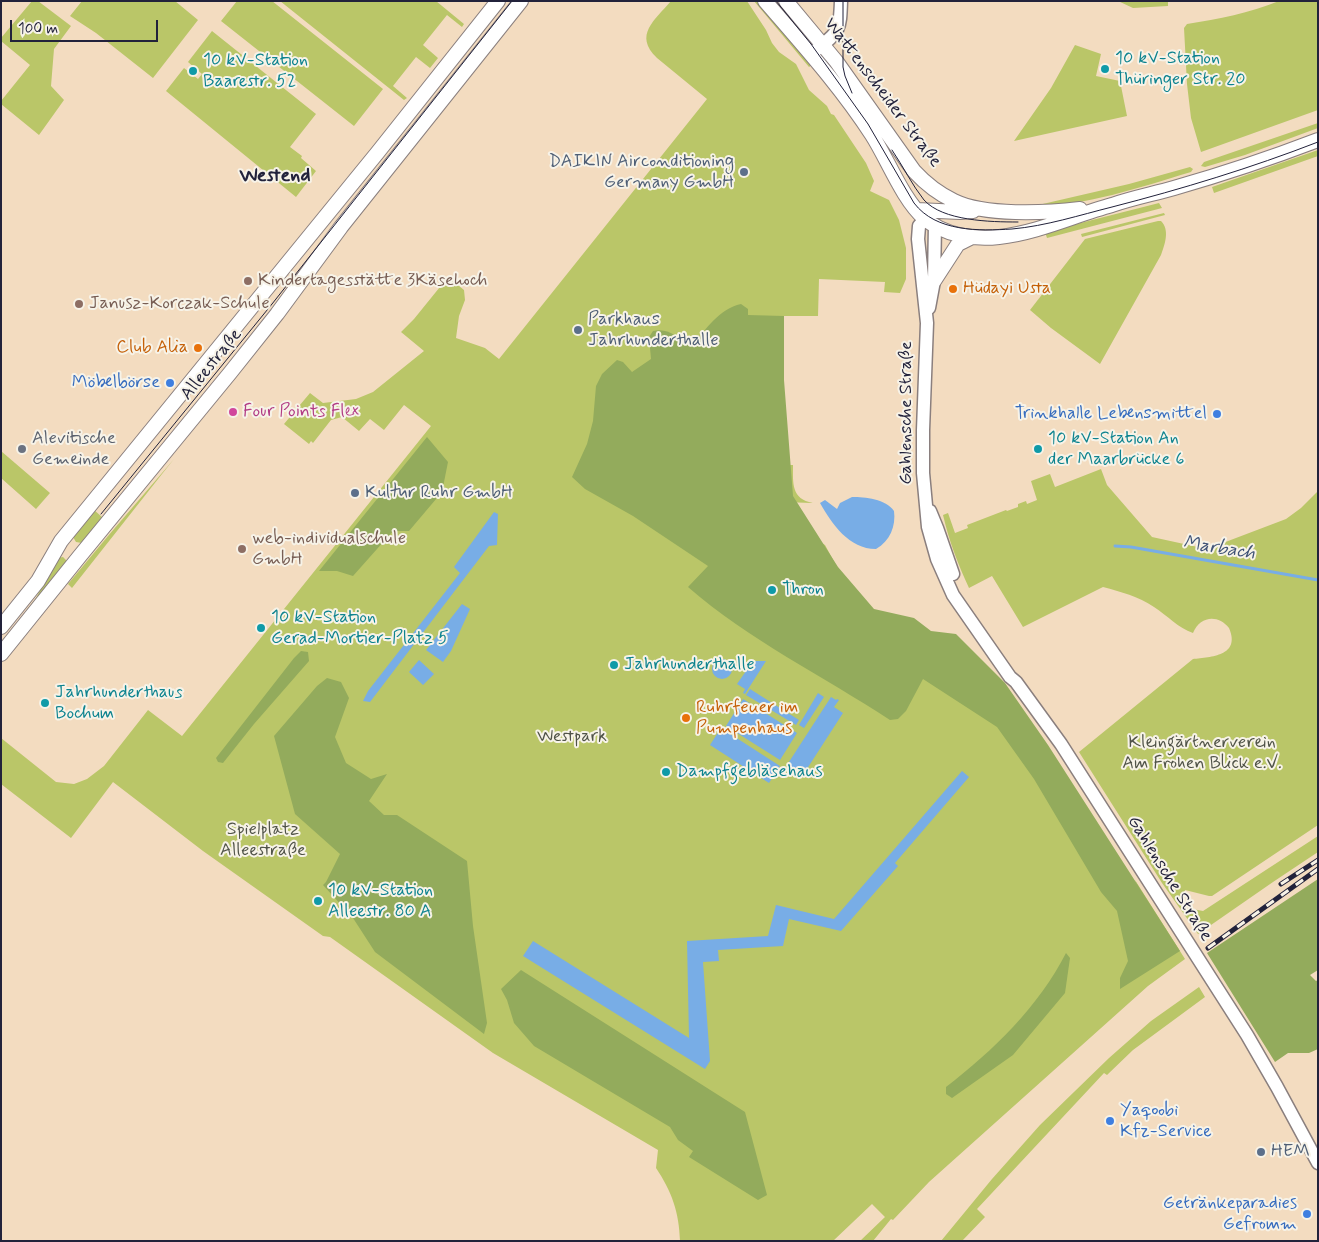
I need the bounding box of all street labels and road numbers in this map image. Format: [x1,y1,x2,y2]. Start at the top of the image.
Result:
street label: Wattenscheider Straße [819,14,945,172]
street label: Alleestraße [177,325,247,405]
street label: Gahlensche Straße [896,341,918,485]
street label: Gahlensche Straße [1122,812,1216,946]

